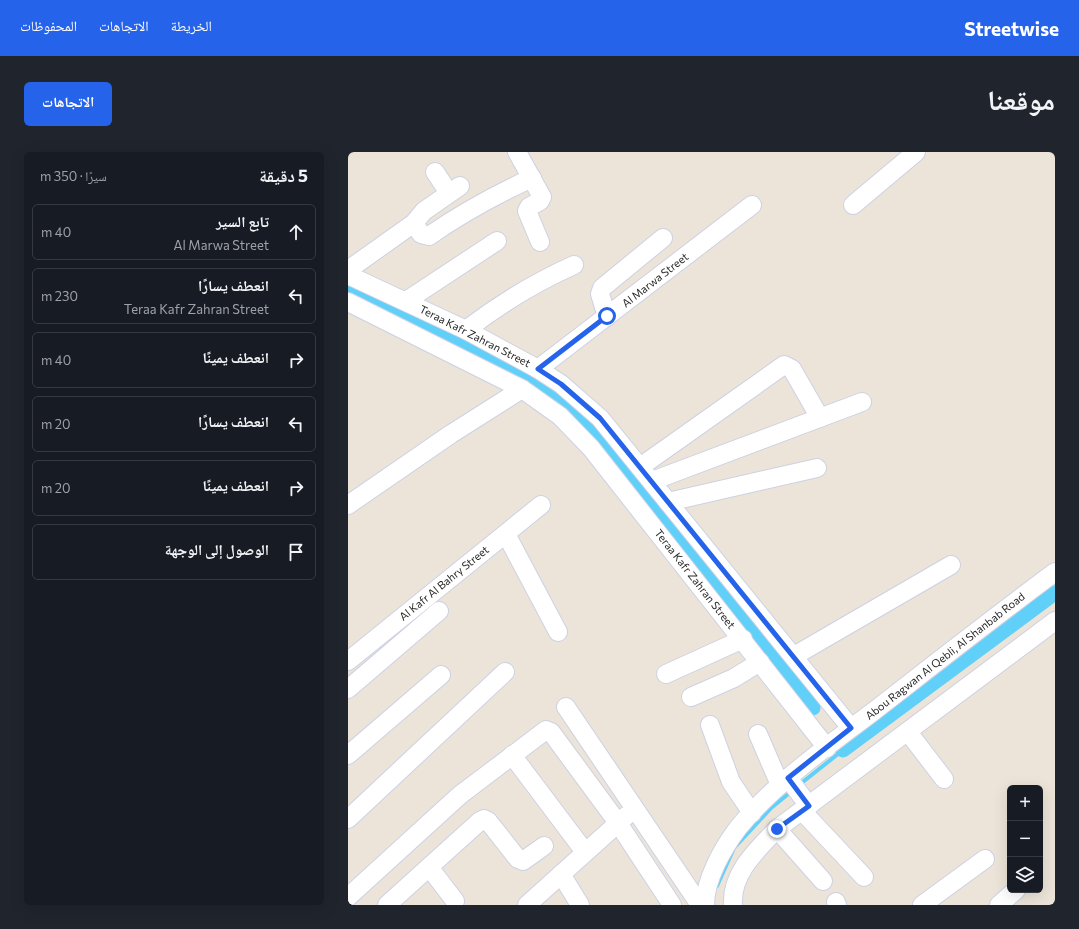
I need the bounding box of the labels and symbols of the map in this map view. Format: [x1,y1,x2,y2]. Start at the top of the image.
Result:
street label: Al Marwa Street [619,249,691,310]
street label: Teraa Kafr Zahran Street [418,302,533,369]
route start [598,307,616,325]
street label: Teraa Kafr Zahran Street [652,526,739,631]
street label: Al Kafr Al Bahry Street [396,542,491,623]
street label: Abou Ragwan Al Qebli, Al Shanbab Road [862,589,1027,722]
route end [768,820,786,838]

